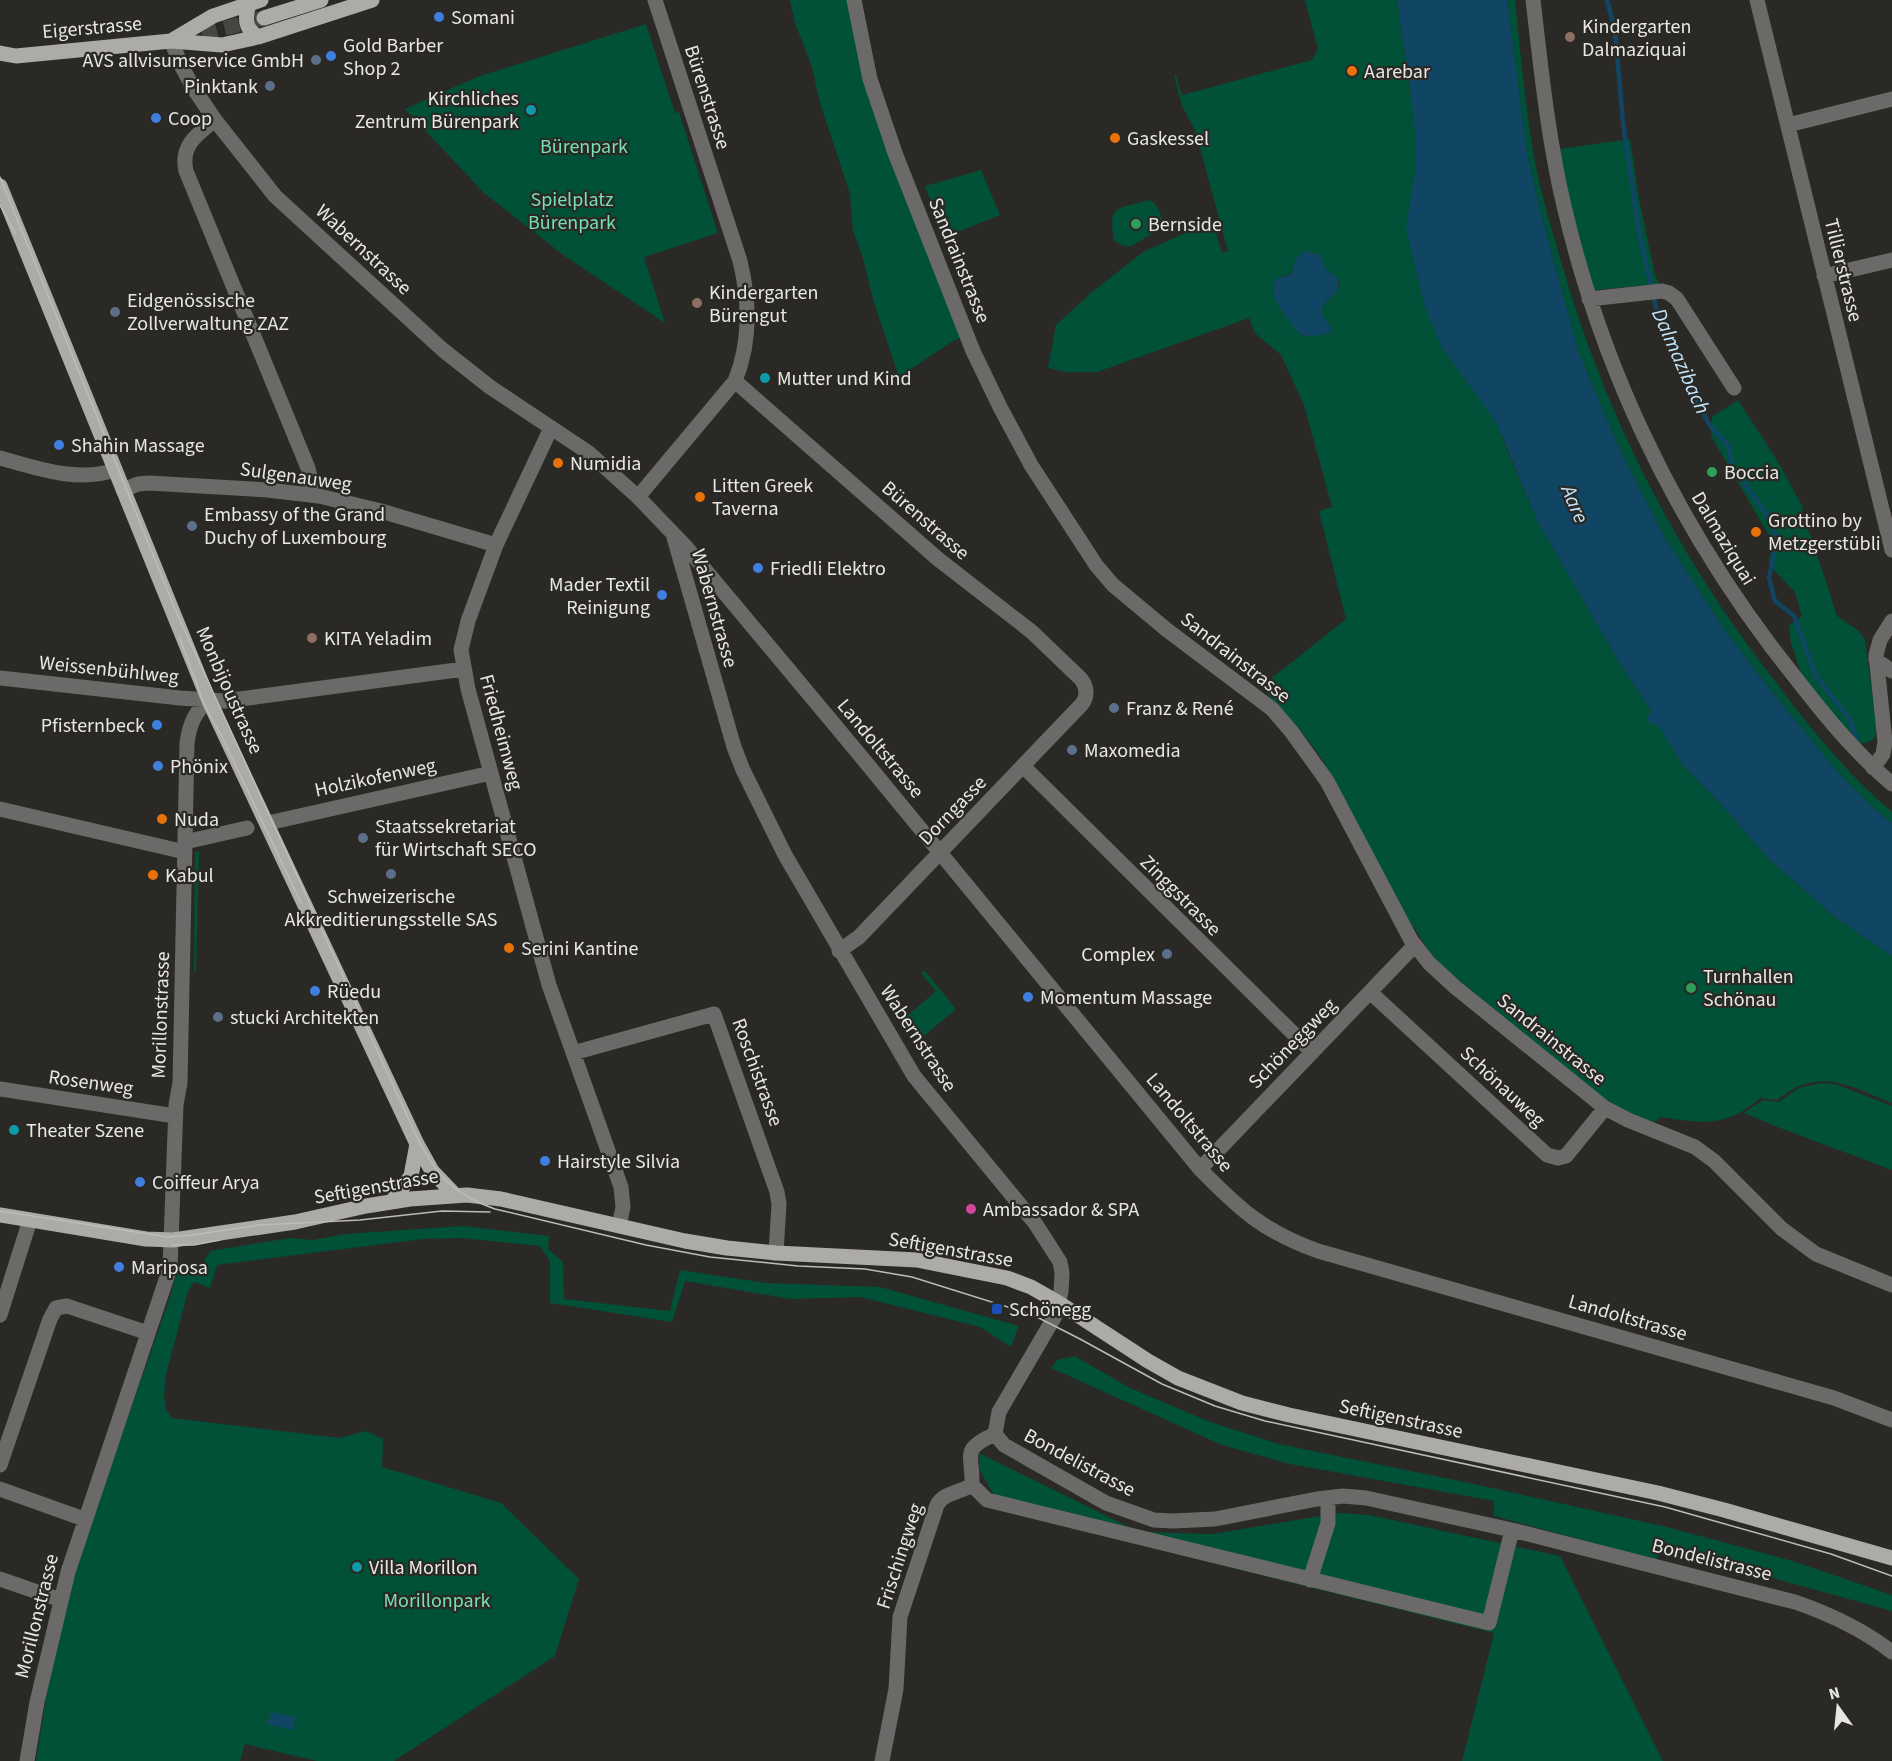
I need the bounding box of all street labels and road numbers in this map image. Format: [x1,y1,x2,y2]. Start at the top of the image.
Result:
street label: Eigerstrasse [41,10,143,46]
street label: Bürenstrasse [677,42,737,153]
street label: Sandrainstrasse [921,193,997,327]
street label: Wabernstrasse [309,198,418,302]
street label: Tillierstrasse [1817,216,1869,325]
street label: Sulgenauweg [238,455,353,499]
street label: Bürenstrasse [875,475,975,567]
street label: Dalmaziquai [1684,486,1762,591]
street label: Wabernstrasse [684,546,744,671]
street label: Sandrainstrasse [1174,606,1297,710]
street label: Monbijoustrasse [188,622,270,759]
street label: Weissenbühlweg [38,649,180,691]
street label: Friedheimweg [472,671,530,793]
street label: Landoltstrasse [830,693,930,805]
street label: Holzikofenweg [312,751,438,804]
street label: Dorngasse [912,769,993,852]
street label: Zinggstrasse [1133,849,1227,943]
street label: Morillonstrasse [145,951,177,1079]
street label: Wabernstrasse [873,980,963,1098]
street label: Sandrainstrasse [1491,987,1612,1093]
street label: Schöneggweg [1242,992,1343,1095]
street label: Roschistrasse [725,1014,790,1130]
street label: Schönauweg [1453,1040,1551,1134]
street label: Rosenweg [47,1063,135,1103]
street label: Landoltstrasse [1139,1067,1239,1179]
street label: Seftigenstrasse [312,1162,441,1212]
street label: Seftigenstrasse [886,1225,1015,1275]
street label: Landoltstrasse [1565,1288,1690,1348]
street label: Seftigenstrasse [1336,1392,1465,1446]
street label: Bondelistrasse [1019,1422,1140,1504]
street label: Frischingweg [870,1500,930,1613]
street label: Bondelistrasse [1649,1532,1775,1588]
street label: Morillonstrasse [8,1551,66,1681]

